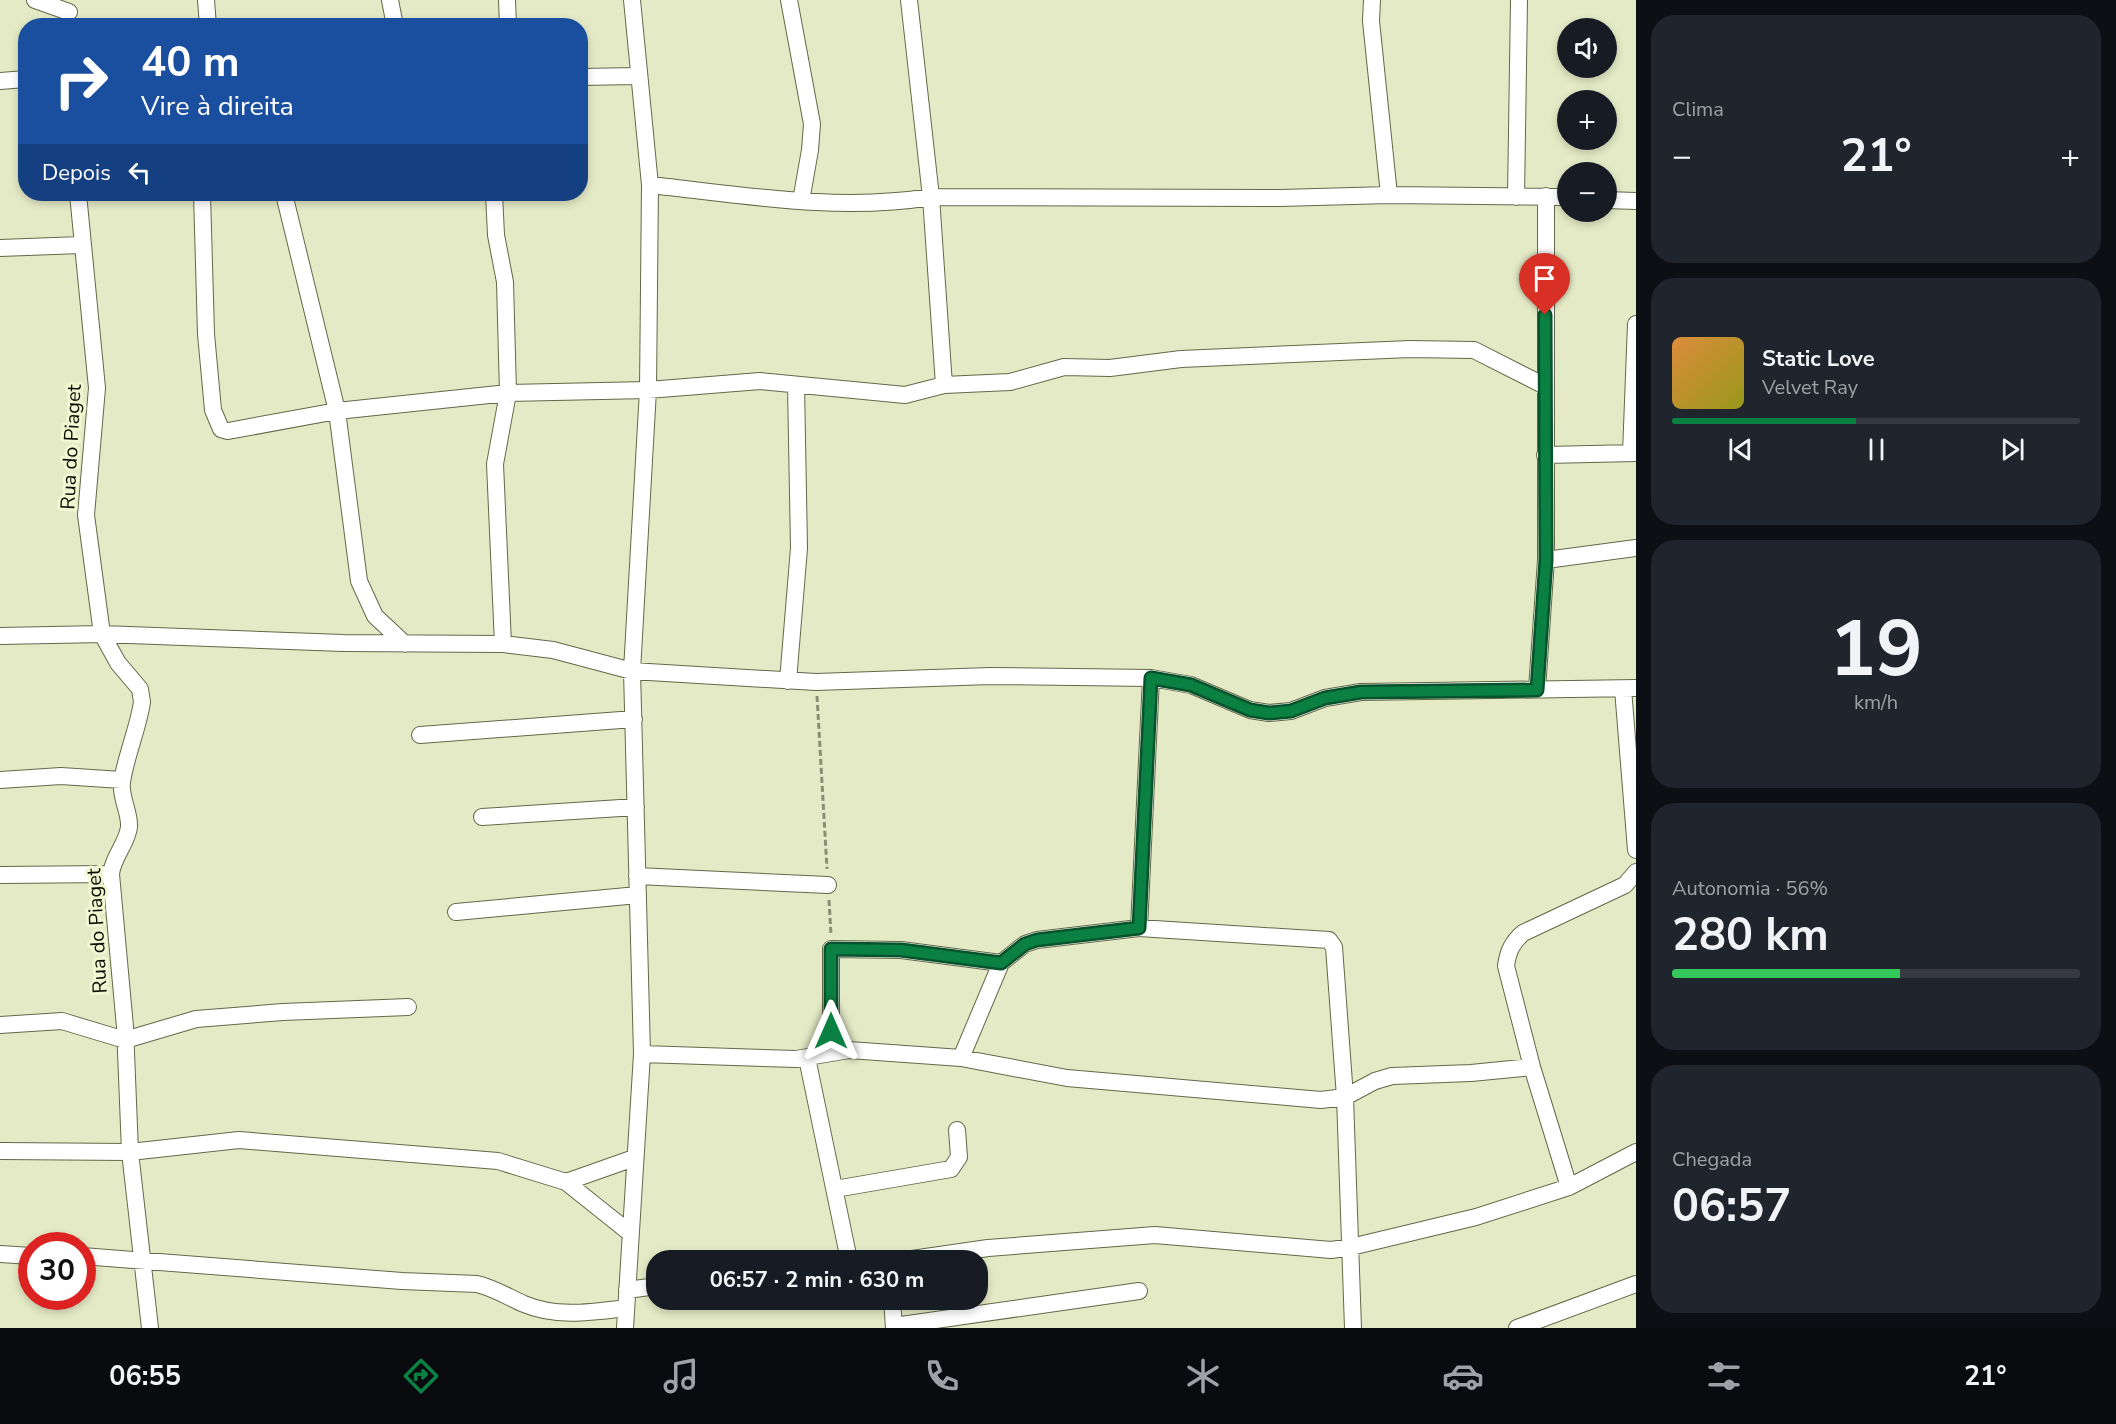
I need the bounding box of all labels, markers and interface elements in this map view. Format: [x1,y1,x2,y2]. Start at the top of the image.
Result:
map controls [1557,18,1617,222]
button: sound [1557,18,1617,78]
text: 40 m [141,34,240,91]
icon: right [42,42,120,120]
text: Vire à direita [141,88,294,125]
button: + [1557,90,1617,150]
text: Clima [1672,96,1724,123]
text: 21° [1840,126,1912,187]
text: − [1672,134,1692,179]
text: + [2060,134,2080,179]
icon: left [123,156,156,189]
text: Depois [42,158,111,188]
button: − [1557,162,1617,222]
pin [1519,253,1570,315]
icon: arrive [1528,262,1561,295]
text: Static Love [1762,344,1875,374]
text: Velvet Ray [1762,374,1858,401]
street label: Rua do Piaget [54,383,88,510]
icon: previous [1724,433,1757,466]
icon: pause [1860,433,1893,466]
icon: next [1996,433,2029,466]
text: 19 [1829,596,1923,703]
text: km/h [1854,689,1898,716]
street label: Rua do Piaget [80,867,114,994]
text: Autonomia · 56% [1672,875,1828,902]
text: 280 km [1672,905,1829,966]
position arrow [799,999,863,1063]
text: Chegada [1672,1146,1752,1173]
text: 06:57 [1672,1176,1791,1237]
speed limit sign: 30 [18,1232,96,1310]
text: 06:57 · 2 min · 630 m [710,1265,924,1295]
icon: directions [400,1355,442,1397]
icon: music [660,1355,702,1397]
icon: phone [921,1355,963,1397]
icon: climate [1182,1355,1224,1397]
icon: car [1442,1355,1484,1397]
icon: filters [1703,1355,1745,1397]
text: 06:55 [109,1358,181,1395]
text: 21° [1964,1358,2007,1395]

